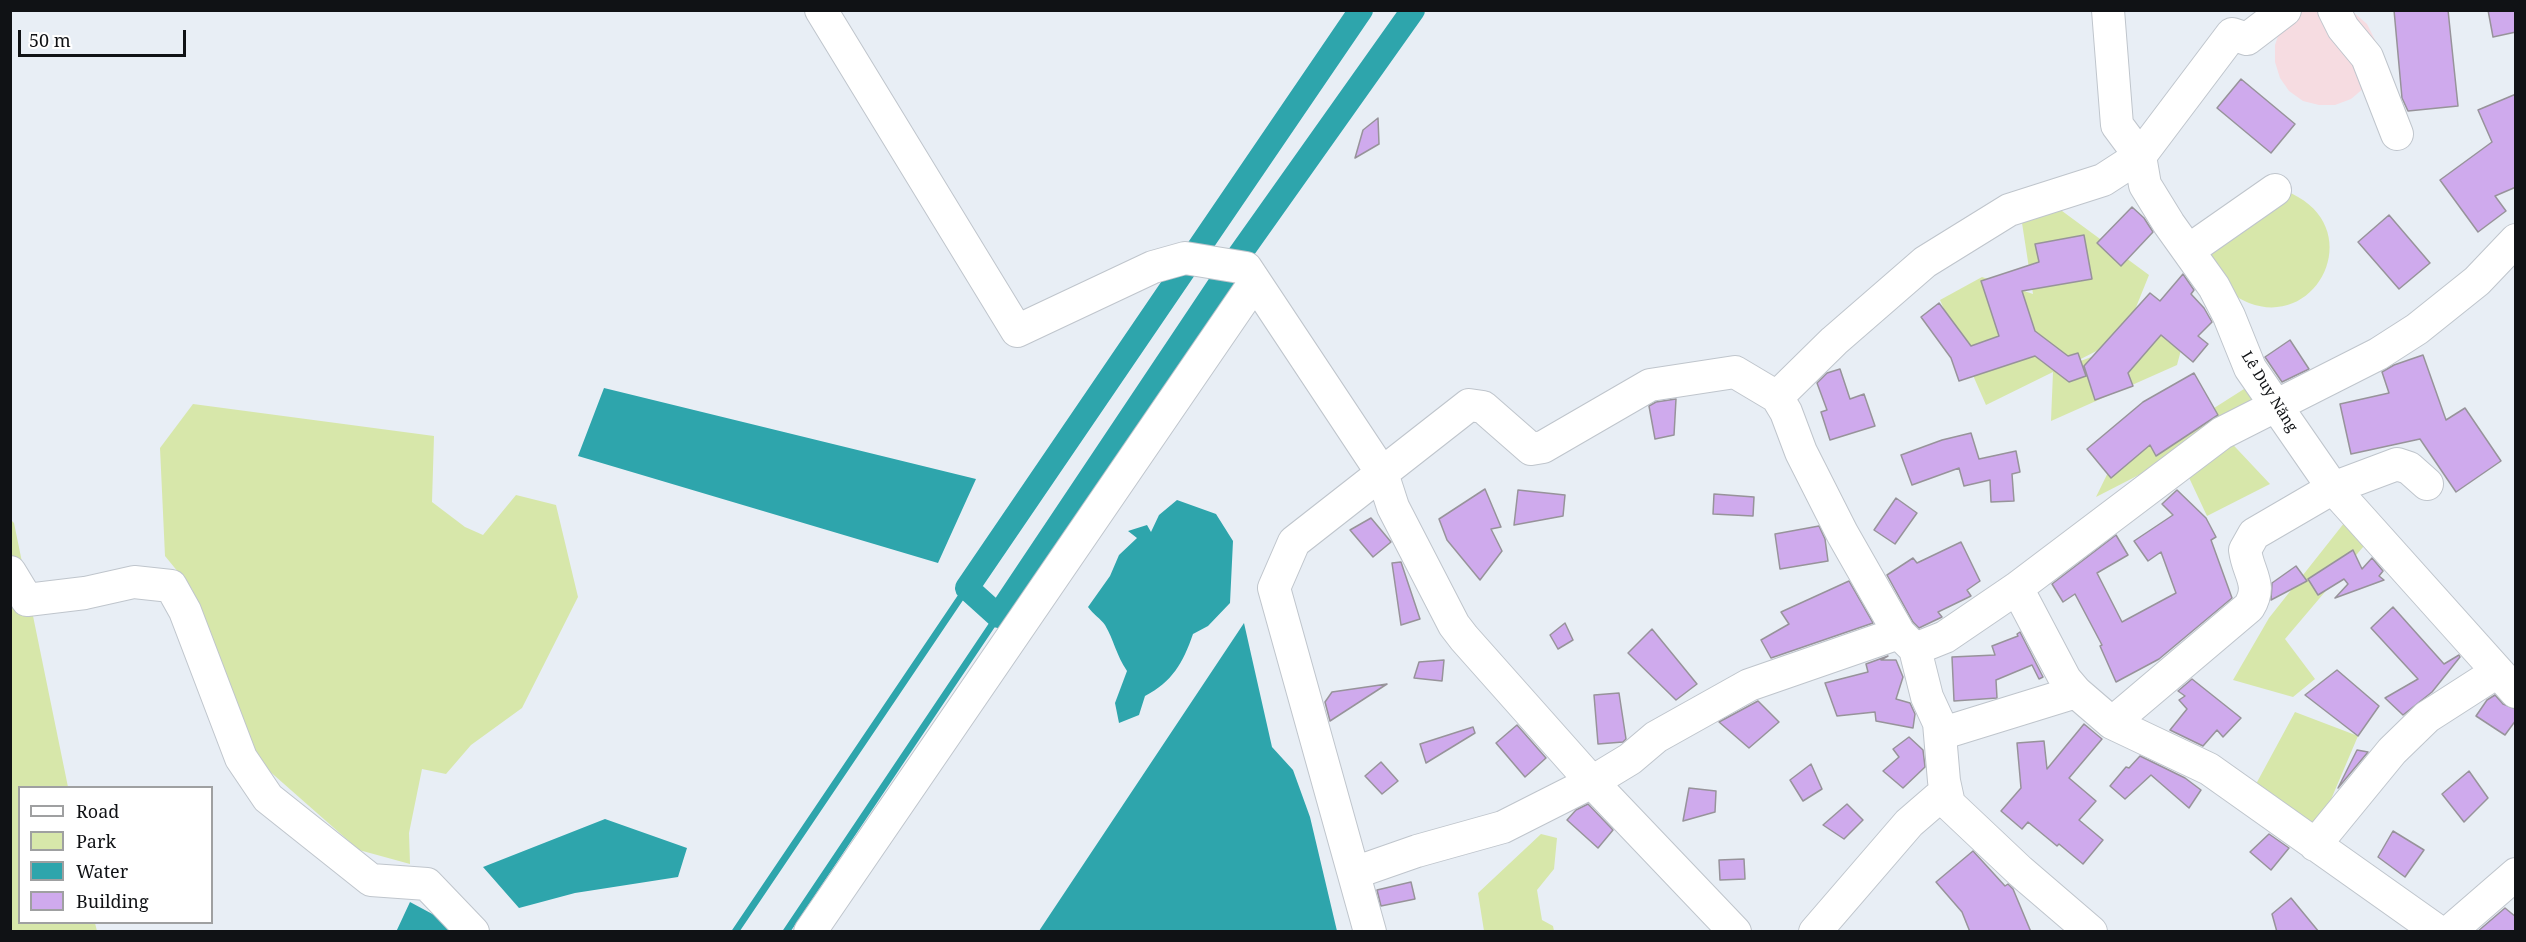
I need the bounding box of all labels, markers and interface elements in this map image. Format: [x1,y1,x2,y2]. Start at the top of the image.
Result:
scale bar [21,18,189,56]
text: 50 m [29,28,71,52]
street label: Lê Duy Năng [2237,348,2301,436]
legend [18,786,213,924]
text: Road [76,799,119,823]
text: Park [76,829,116,853]
text: Water [76,859,128,883]
text: Building [76,889,149,913]

